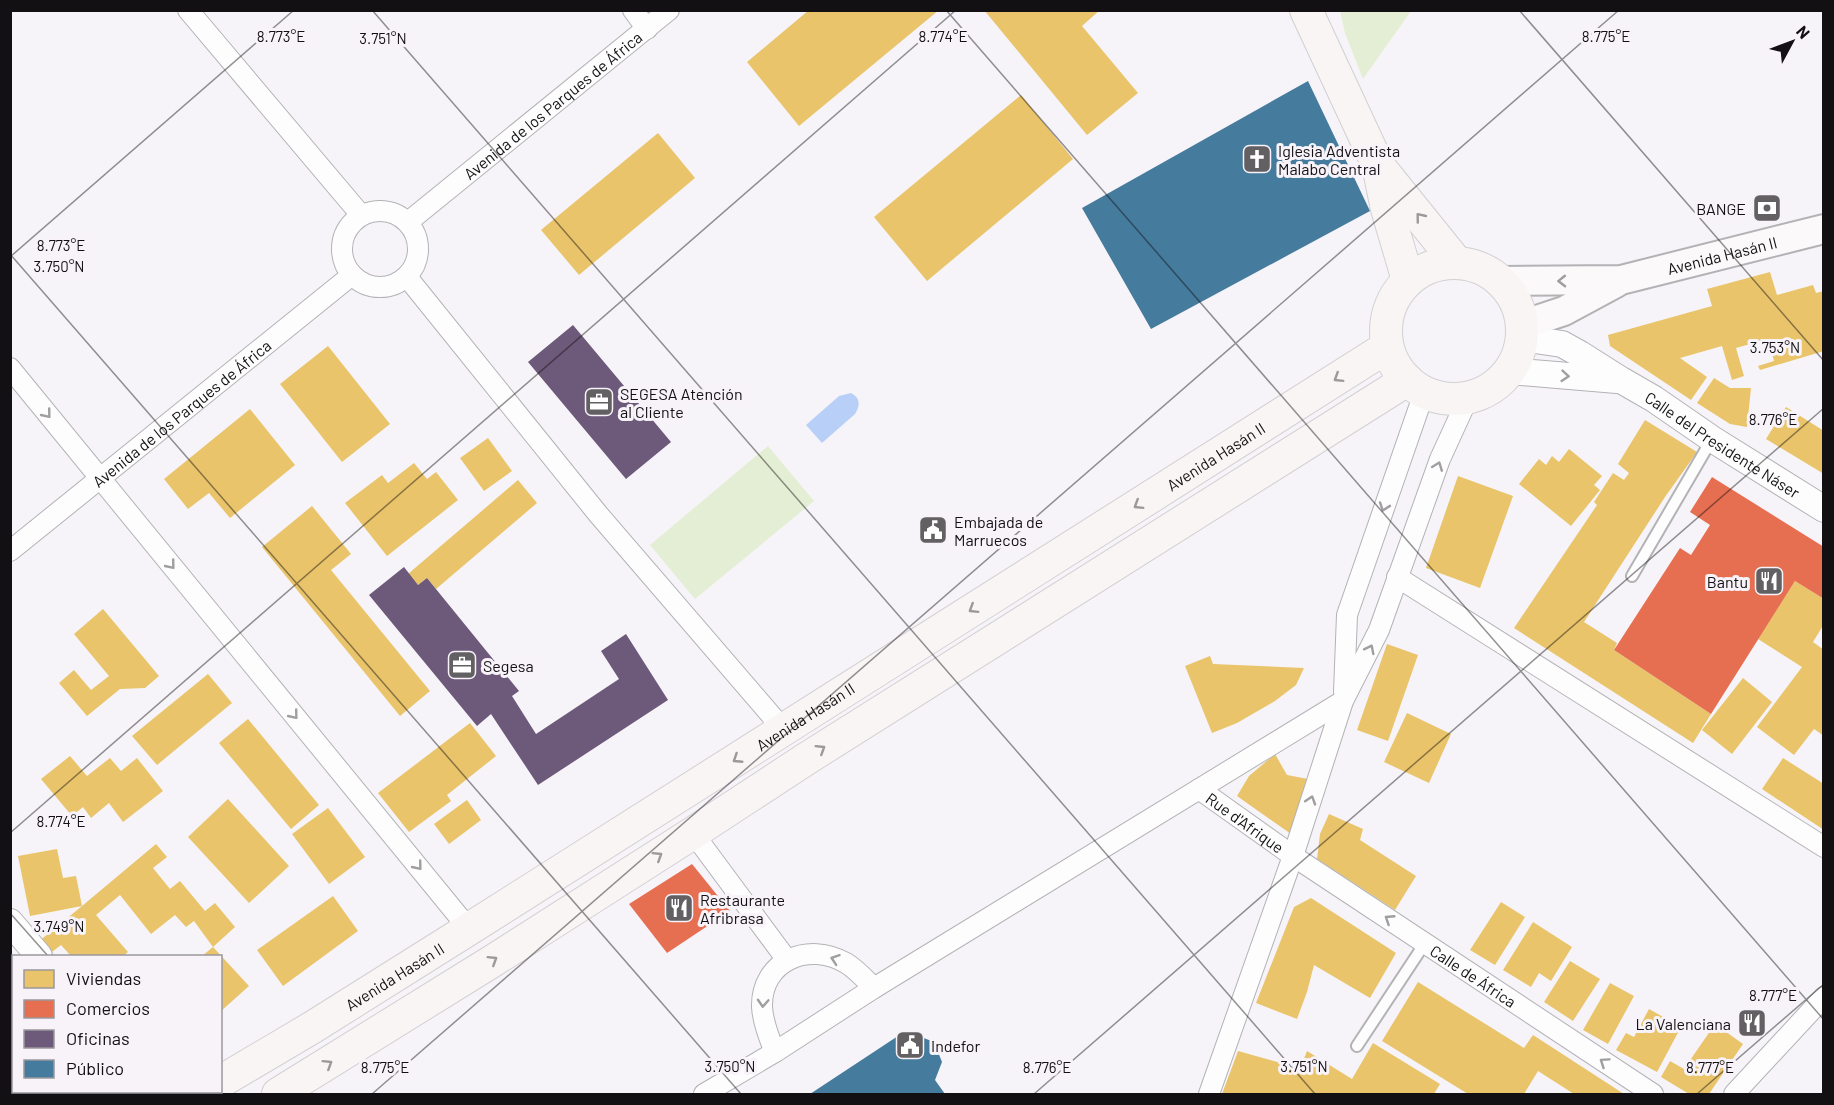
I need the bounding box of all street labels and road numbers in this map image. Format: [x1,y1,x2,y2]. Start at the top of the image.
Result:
street label: Avenida de los Parques de África [459,27,645,183]
street label: Avenida Hasán II [1665,232,1779,278]
street label: Avenida de los Parques de África [88,335,274,491]
street label: Calle del Presidente Náser [1642,387,1804,501]
street label: Avenida Hasán II [1163,418,1268,494]
street label: Avenida Hasán II [752,678,858,754]
street label: Rue d'Afrique [1203,788,1288,856]
street label: Avenida Hasán II [342,938,447,1014]
street label: Calle de África [1427,940,1520,1011]

